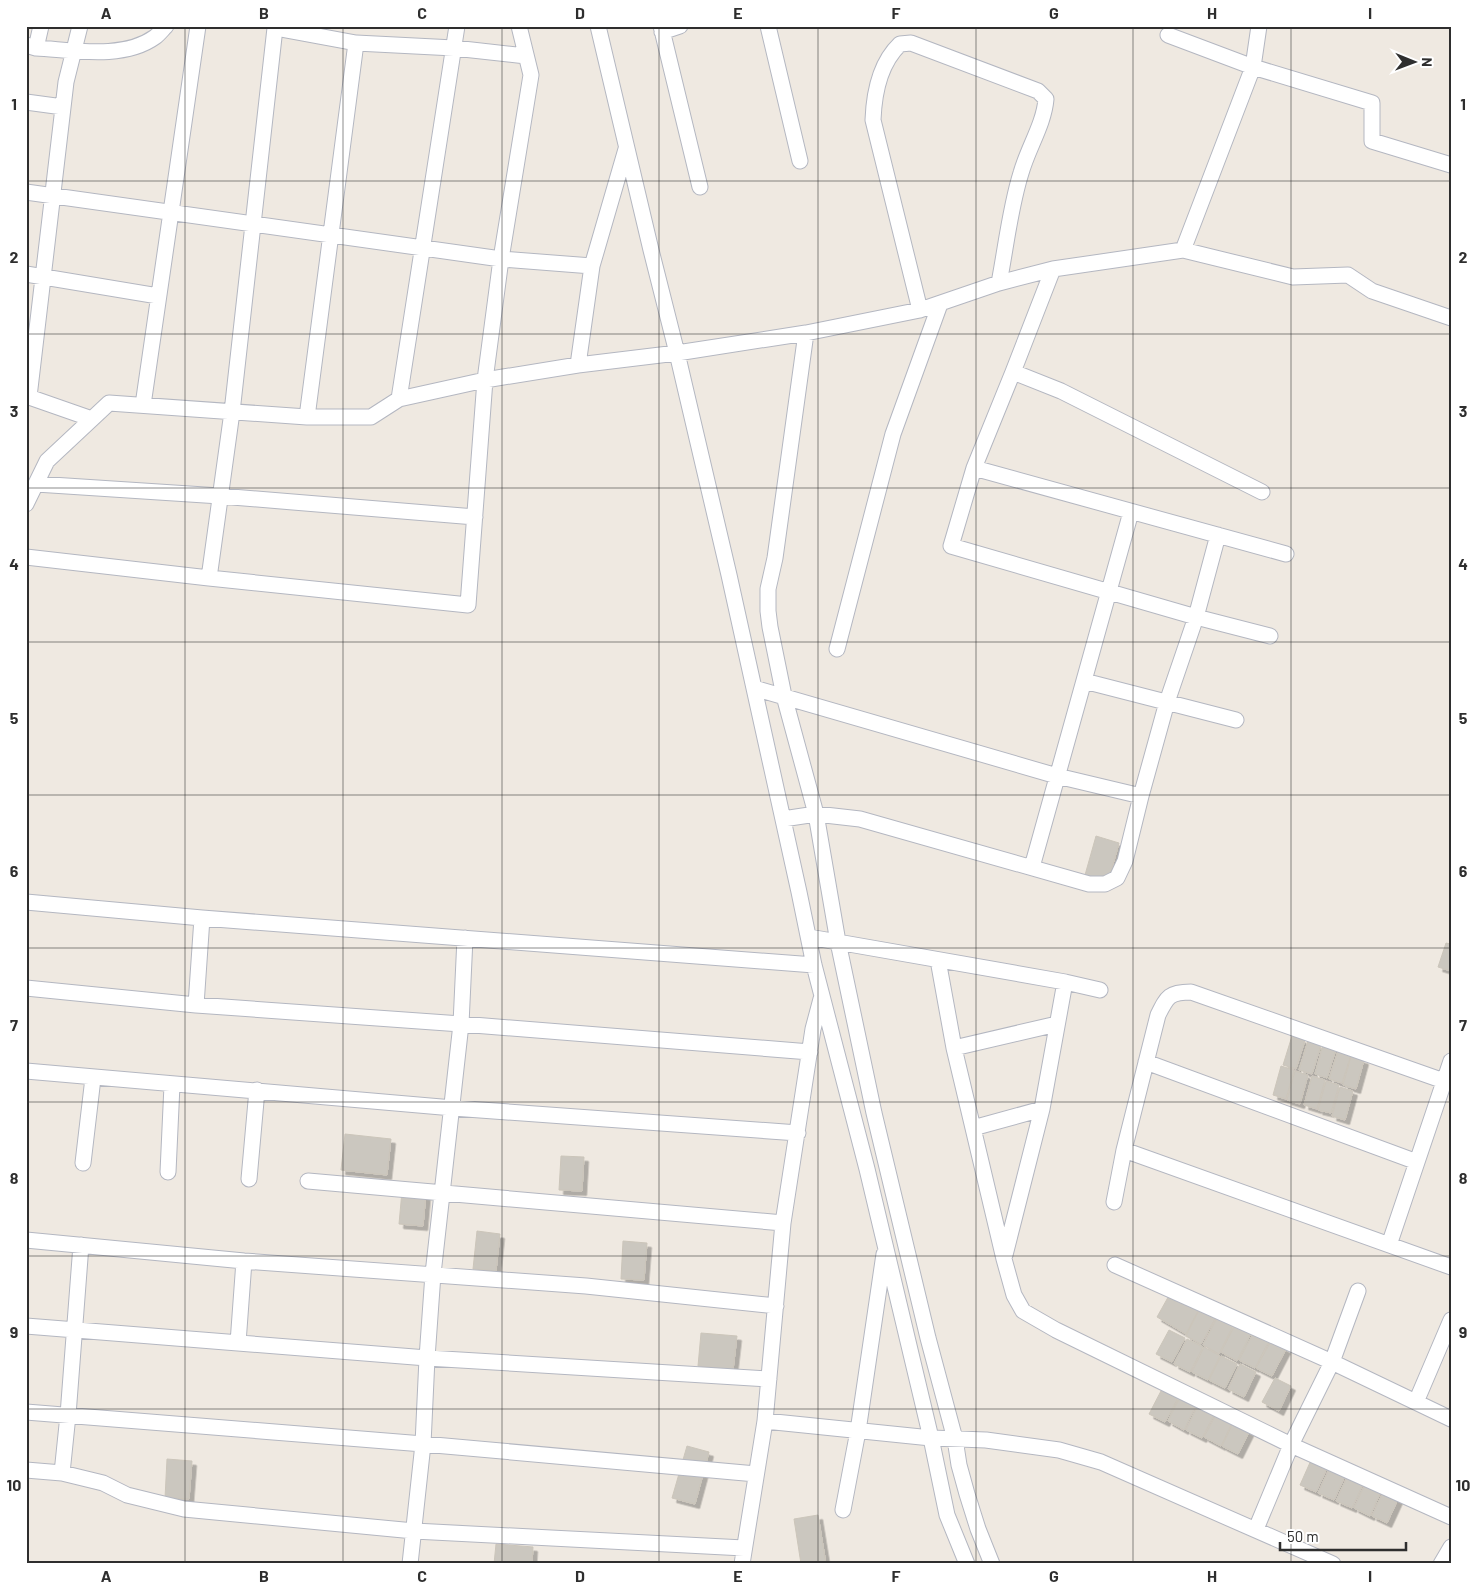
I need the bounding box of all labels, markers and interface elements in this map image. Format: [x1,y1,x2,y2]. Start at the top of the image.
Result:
text: A [101,3,112,22]
text: B [259,3,269,22]
text: C [417,3,427,22]
text: D [575,3,585,22]
text: E [733,3,743,22]
text: F [892,3,901,22]
text: G [1049,3,1059,22]
text: H [1207,3,1217,22]
text: I [1368,3,1372,22]
north arrow [1390,38,1440,88]
text: N [1419,57,1436,67]
text: 1 [11,94,17,113]
text: 1 [1460,94,1466,113]
text: 2 [10,247,19,266]
text: 2 [1459,247,1468,266]
text: 3 [10,401,18,420]
text: 3 [1459,401,1467,420]
text: 4 [9,554,19,573]
text: 4 [1458,554,1468,573]
text: 5 [10,708,19,727]
text: 5 [1459,708,1468,727]
text: 6 [10,861,19,880]
text: 6 [1459,861,1468,880]
text: 7 [10,1015,18,1034]
text: 7 [1459,1015,1467,1034]
text: 8 [10,1168,19,1187]
text: 8 [1459,1168,1468,1187]
text: 9 [10,1322,18,1341]
text: 9 [1459,1322,1467,1341]
text: 10 [7,1475,21,1494]
text: 10 [1456,1475,1470,1494]
scale bar [1280,1520,1406,1552]
text: 50 m [1287,1527,1319,1545]
text: A [101,1566,112,1585]
text: B [259,1566,269,1585]
text: C [417,1566,427,1585]
text: D [575,1566,585,1585]
text: E [733,1566,743,1585]
text: F [892,1566,901,1585]
text: G [1049,1566,1059,1585]
text: H [1207,1566,1217,1585]
text: I [1368,1566,1372,1585]

